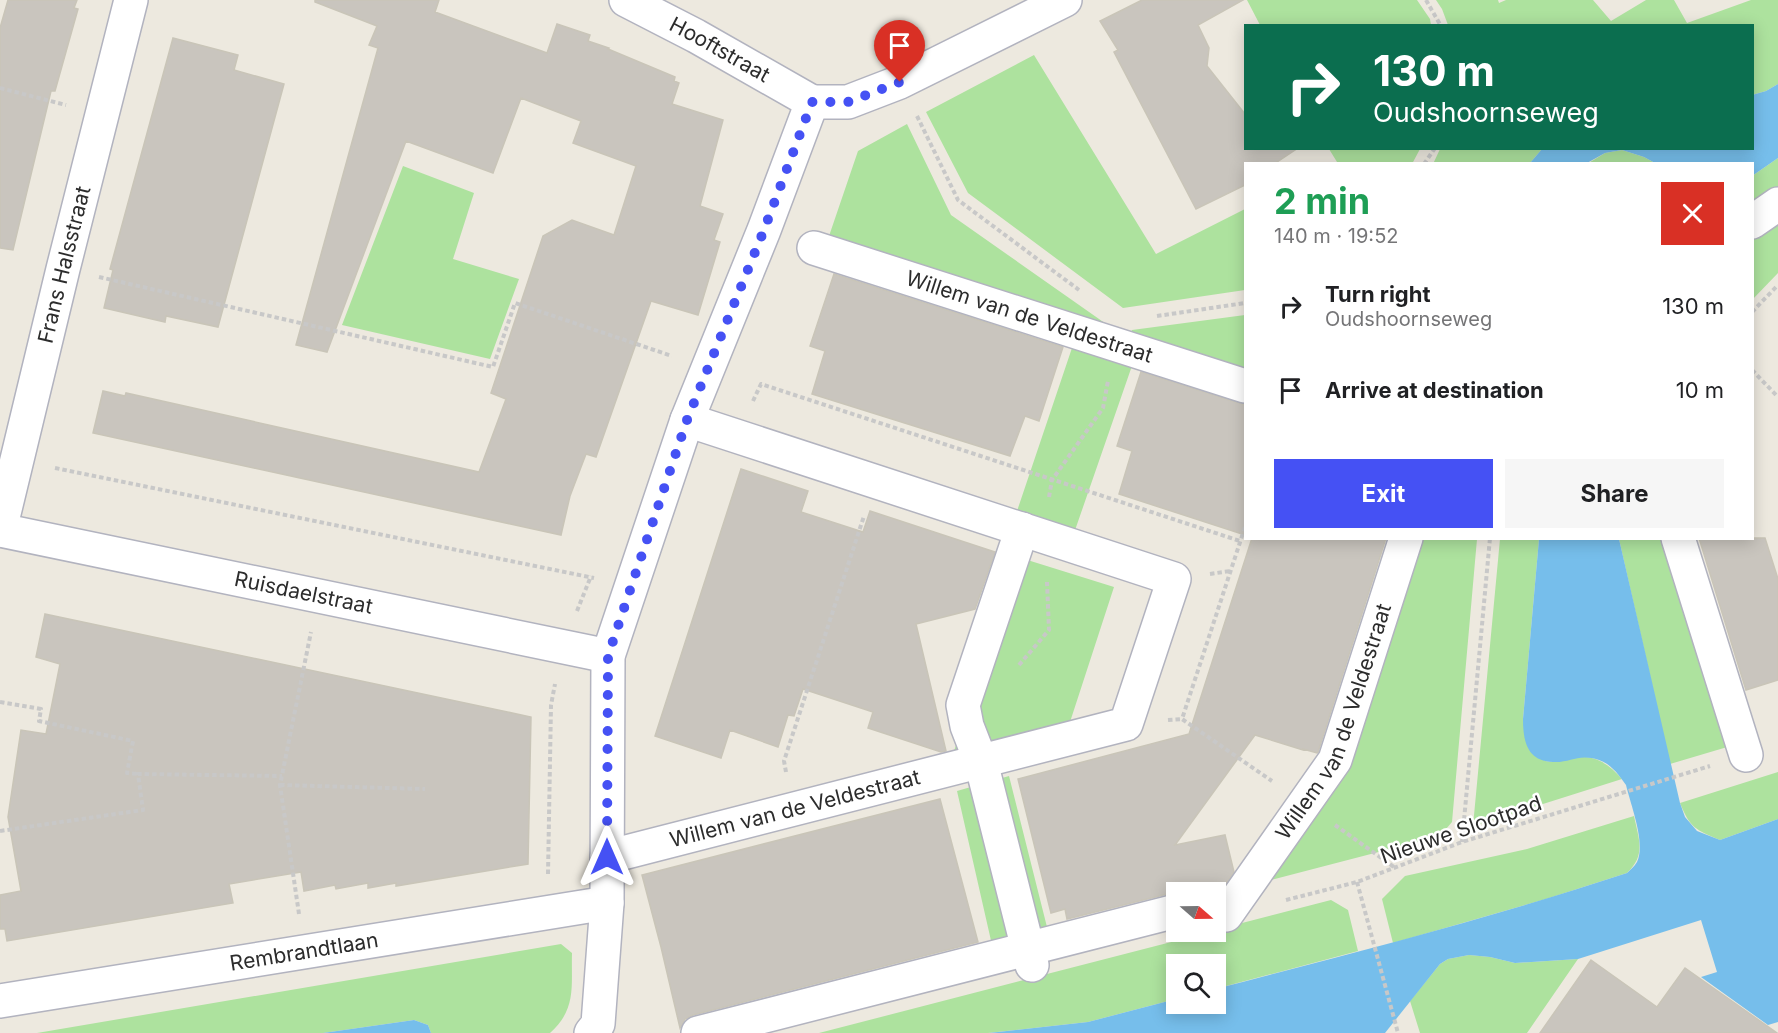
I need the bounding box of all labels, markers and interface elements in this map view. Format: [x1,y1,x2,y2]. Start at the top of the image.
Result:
street label: Hooftstraat [665,12,774,87]
pin [874,20,925,82]
icon: arrive [883,29,916,62]
text: 130 m [1373,45,1495,96]
icon: right [1274,48,1352,126]
text: Oudshoornseweg [1373,96,1599,129]
text: 2 min [1274,179,1370,223]
button: close [1661,182,1724,245]
street label: Frans Halsstraat [33,183,95,346]
text: 140 m · 19:52 [1274,224,1398,248]
street label: Willem van de Veldestraat [903,265,1156,368]
text: Turn right [1325,281,1431,307]
icon: right [1274,290,1307,323]
text: 130 m [1662,293,1724,319]
text: Oudshoornseweg [1325,307,1492,331]
icon: arrive [1274,374,1307,407]
text: Arrive at destination [1325,377,1544,403]
text: 10 m [1676,377,1724,403]
button: Exit [1274,459,1493,528]
button: Share [1505,459,1724,528]
street label: Ruisdaelstraat [232,566,375,619]
street label: Willem van de Veldestraat [1270,600,1396,844]
street label: Willem van de Veldestraat [667,764,923,852]
street label: Nieuwe Slootpad [1377,790,1545,869]
position arrow [575,825,639,889]
north arrow [1166,882,1226,942]
map controls [1166,882,1226,1014]
street label: Rembrandtlaan [228,927,380,976]
button: search [1166,954,1226,1014]

